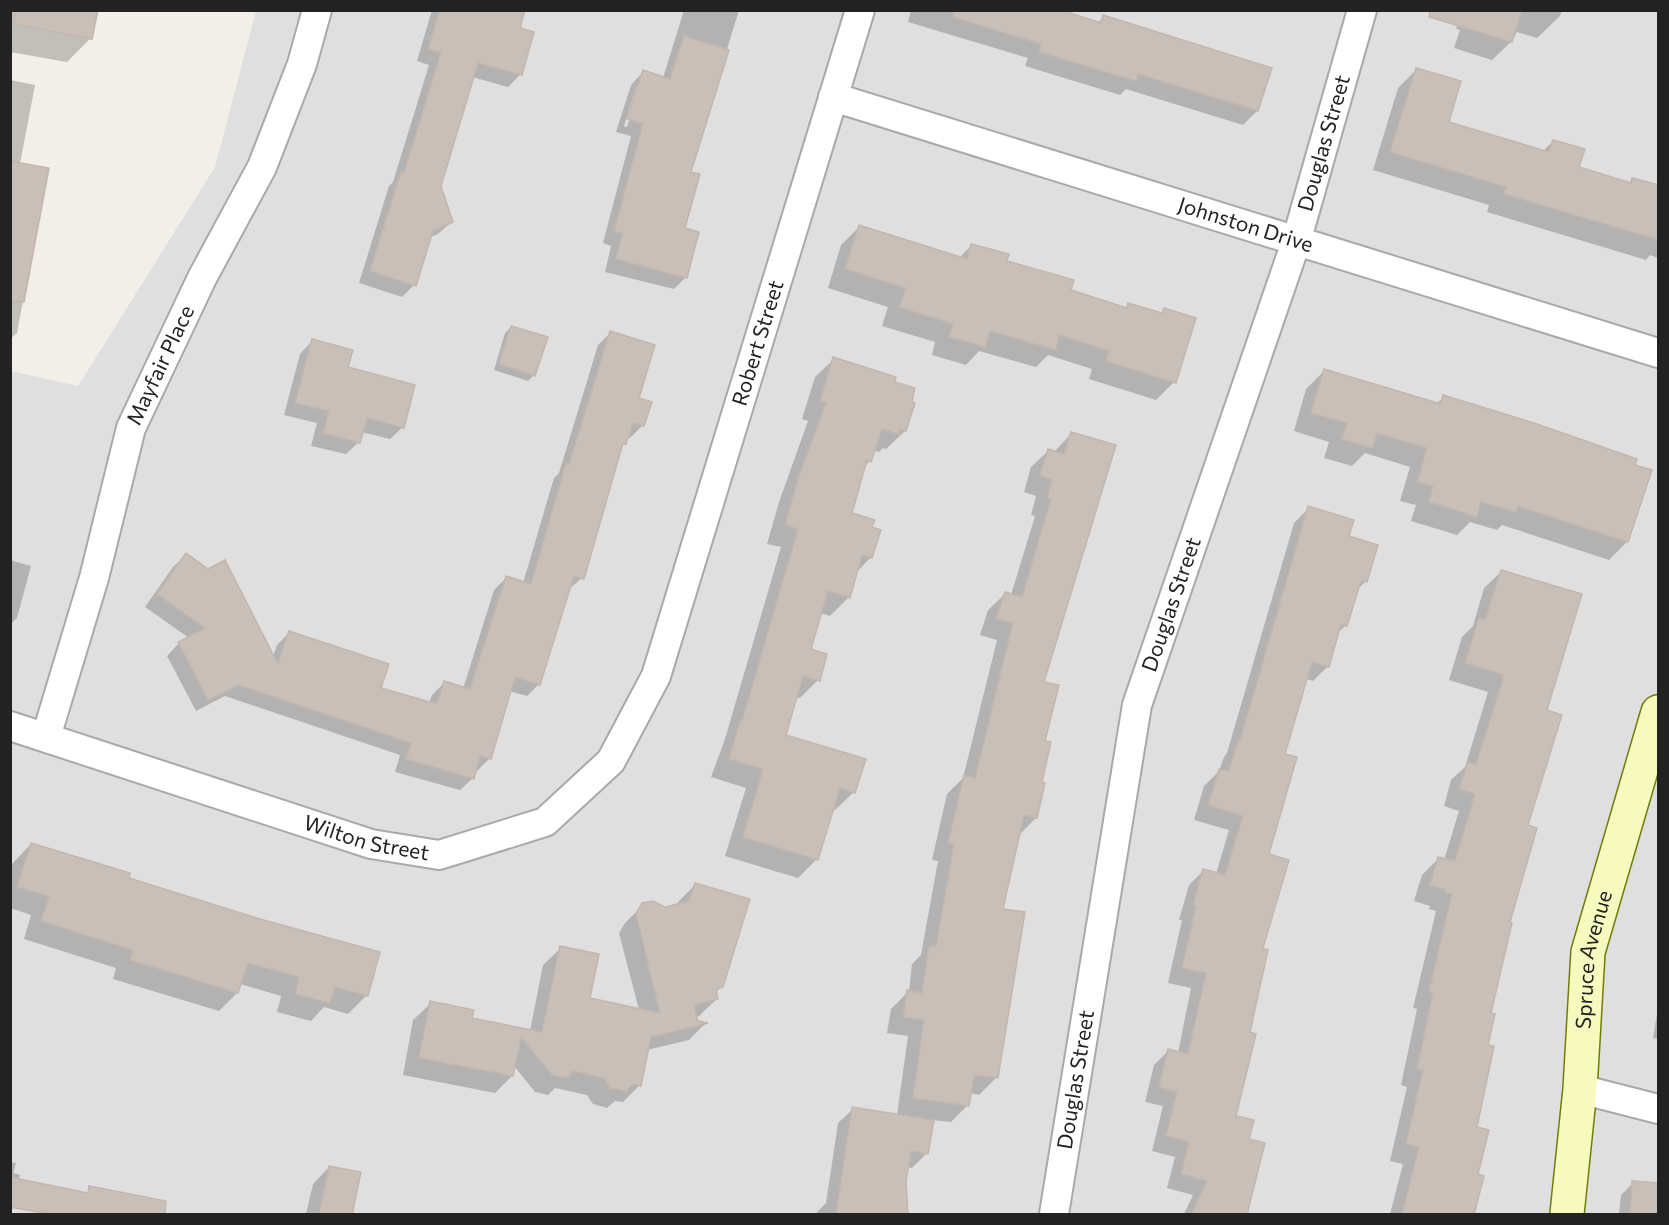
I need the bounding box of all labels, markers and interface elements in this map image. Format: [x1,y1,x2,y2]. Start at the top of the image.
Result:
street label: Douglas Street [1291,72,1354,214]
street label: Johnston Drive [1175,191,1317,256]
street label: Robert Street [726,277,788,408]
street label: Mayfair Place [120,301,198,428]
street label: Douglas Street [1135,534,1205,674]
street label: Wilton Street [301,809,431,864]
street label: Spruce Avenue [1570,887,1616,1030]
street label: Douglas Street [1051,1008,1098,1151]

